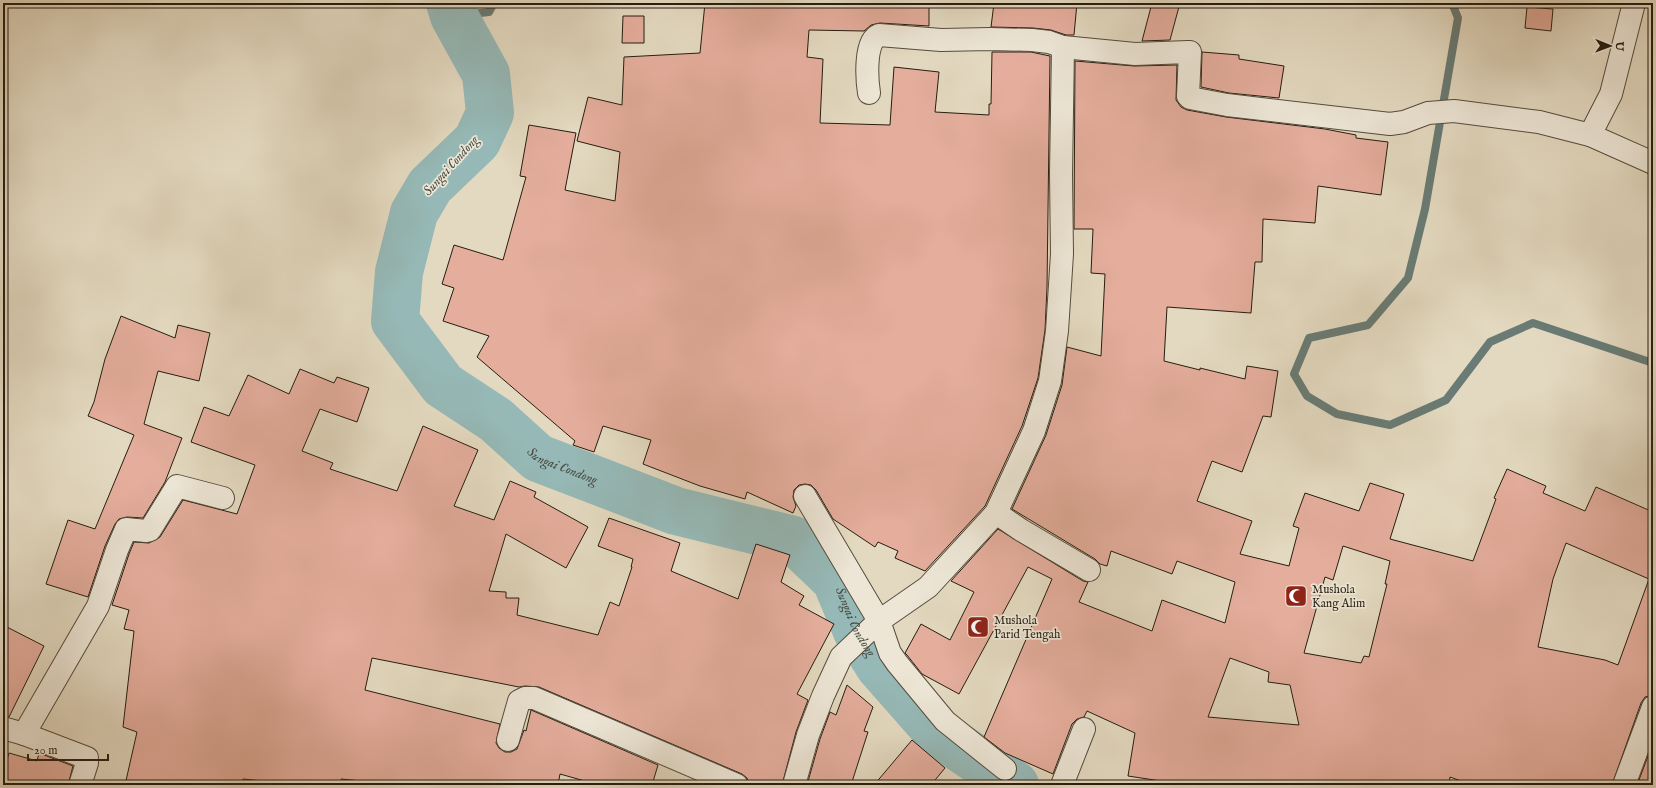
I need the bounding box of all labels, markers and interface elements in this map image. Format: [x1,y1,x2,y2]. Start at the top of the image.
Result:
north arrow [1590,26,1630,66]
text: U [1612,40,1626,52]
water label: Sungai Condong [420,132,484,200]
water label: Sungai Condong [523,444,601,490]
place label: Mushola Kang Alim [1312,582,1365,611]
mosque icon: Mushola Kang Alim [1283,583,1309,609]
water label: Sungai Condong [831,585,880,661]
place label: Mushola Parid Tengah [994,613,1061,642]
mosque icon: Mushola Parid Tengah [965,614,991,640]
scale bar [28,736,108,762]
text: 20 m [34,743,57,758]

